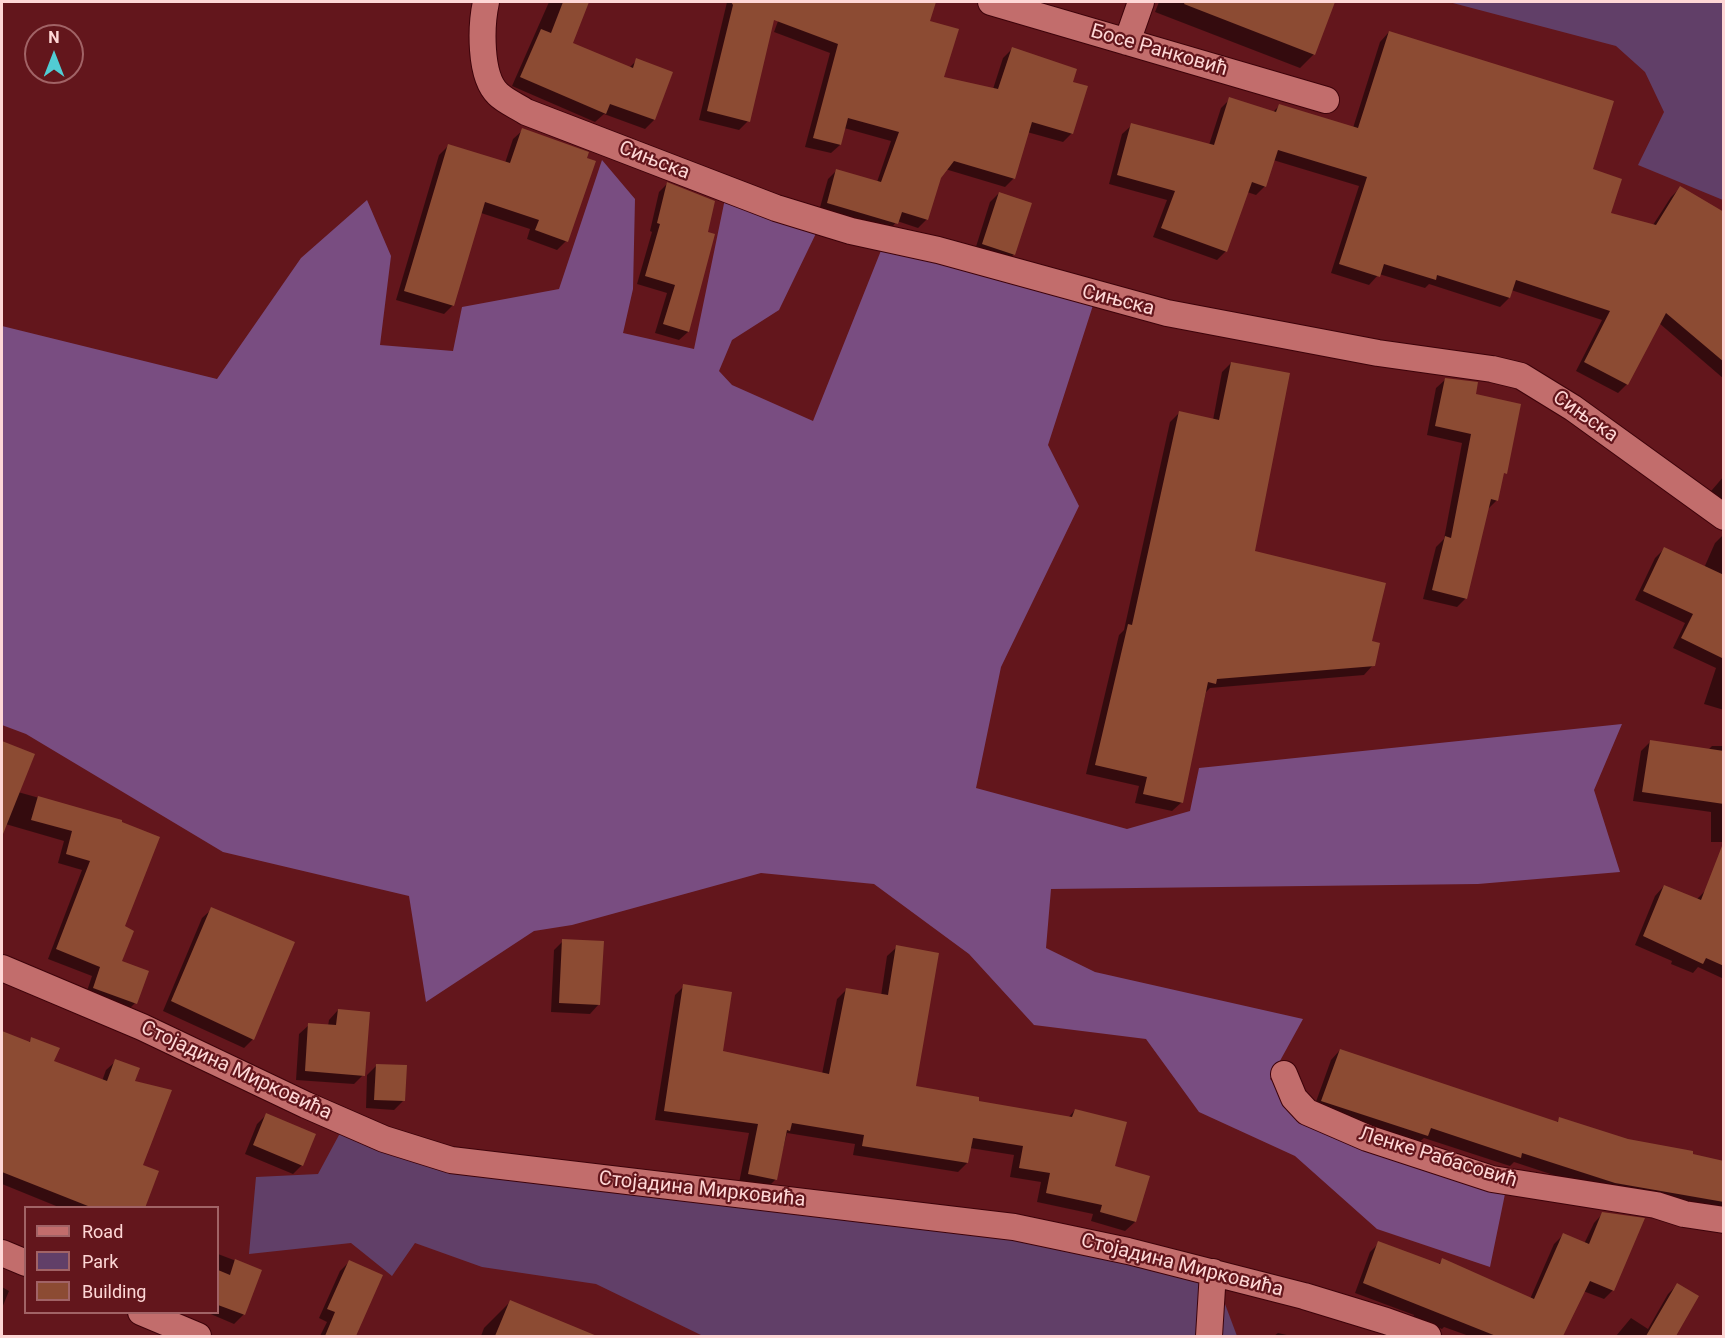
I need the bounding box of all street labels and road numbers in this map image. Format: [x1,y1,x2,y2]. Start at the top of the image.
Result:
street label: Босе Ранковић [1088,20,1230,82]
street label: Сињска [615,137,693,185]
street label: Сињска [1079,280,1157,322]
street label: Сињска [1548,386,1622,448]
street label: Стојадина Мирковића [137,1016,335,1126]
street label: Ленке Рабасовић [1356,1123,1520,1193]
street label: Стојадина Мирковића [597,1167,807,1213]
street label: Стојадина Мирковића [1078,1229,1286,1303]

